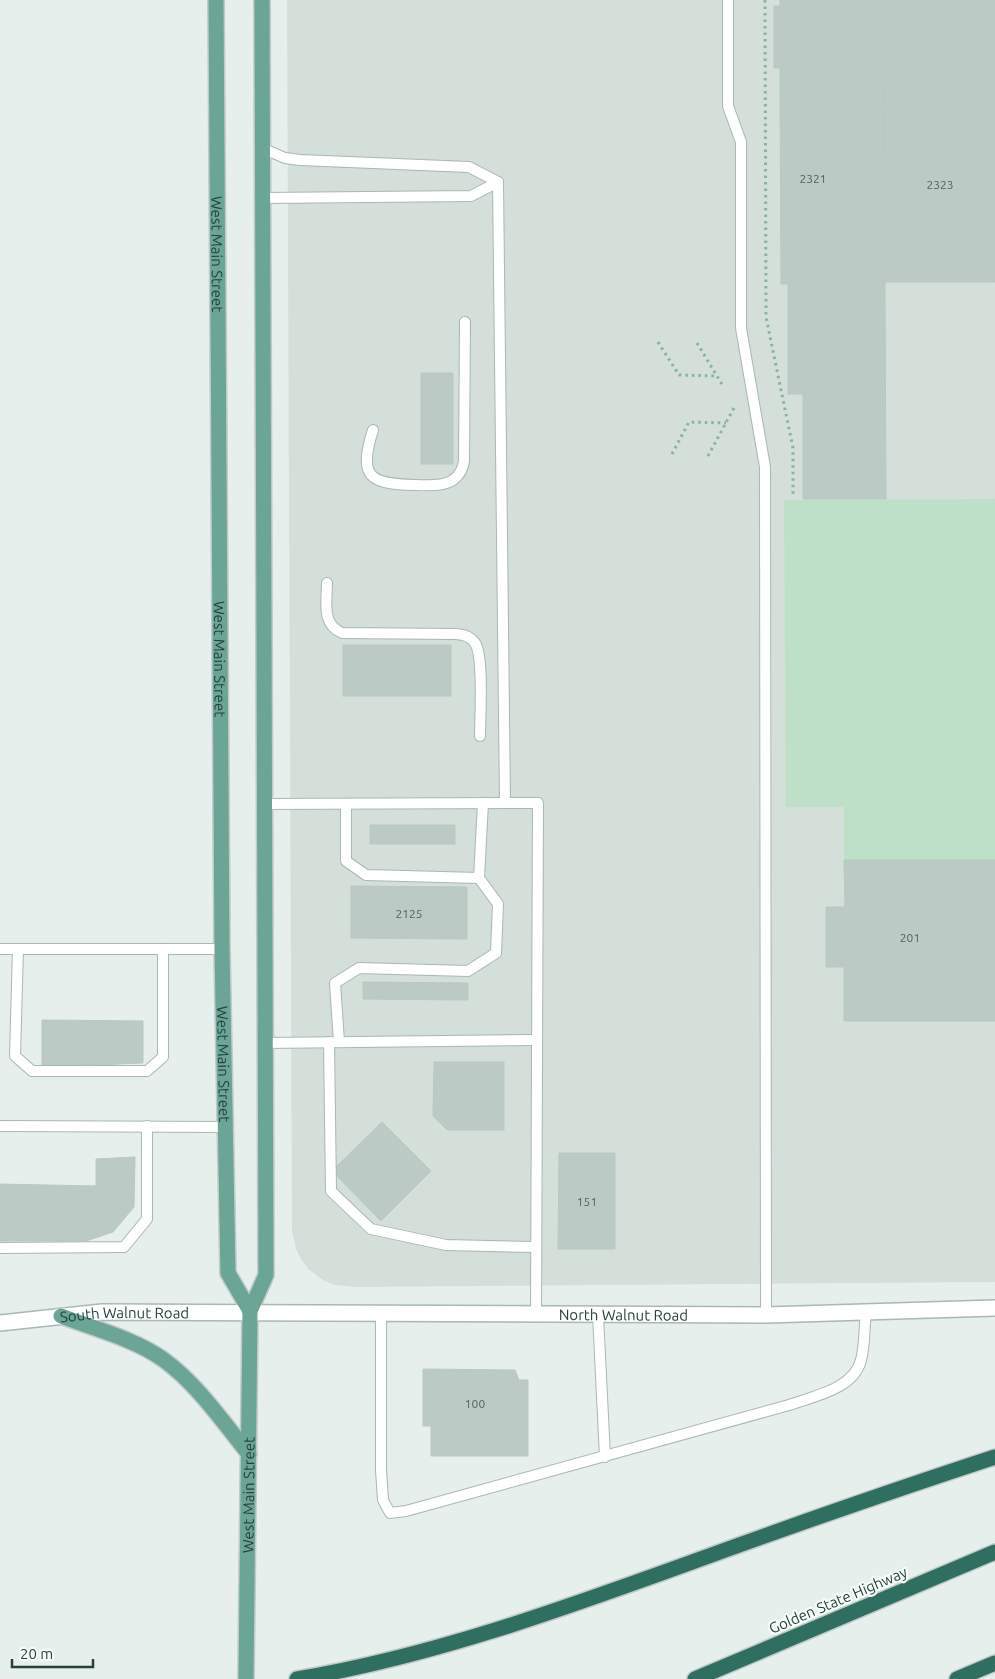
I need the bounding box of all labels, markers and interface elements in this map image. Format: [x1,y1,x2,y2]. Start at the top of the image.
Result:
house number: 2321 [799,172,827,185]
house number: 2323 [926,178,954,191]
street label: West Main Street [209,196,226,312]
street label: West Main Street [211,601,229,717]
house number: 2125 [395,907,423,920]
house number: 201 [900,931,920,944]
street label: West Main Street [215,1006,234,1122]
house number: 151 [577,1195,597,1208]
street label: South Walnut Road [59,1303,189,1325]
street label: North Walnut Road [559,1306,688,1323]
house number: 100 [465,1397,485,1410]
street label: West Main Street [239,1437,257,1553]
street label: Golden State Highway [766,1563,910,1637]
scale bar [12,1636,94,1668]
text: 20 m [20,1645,53,1662]

